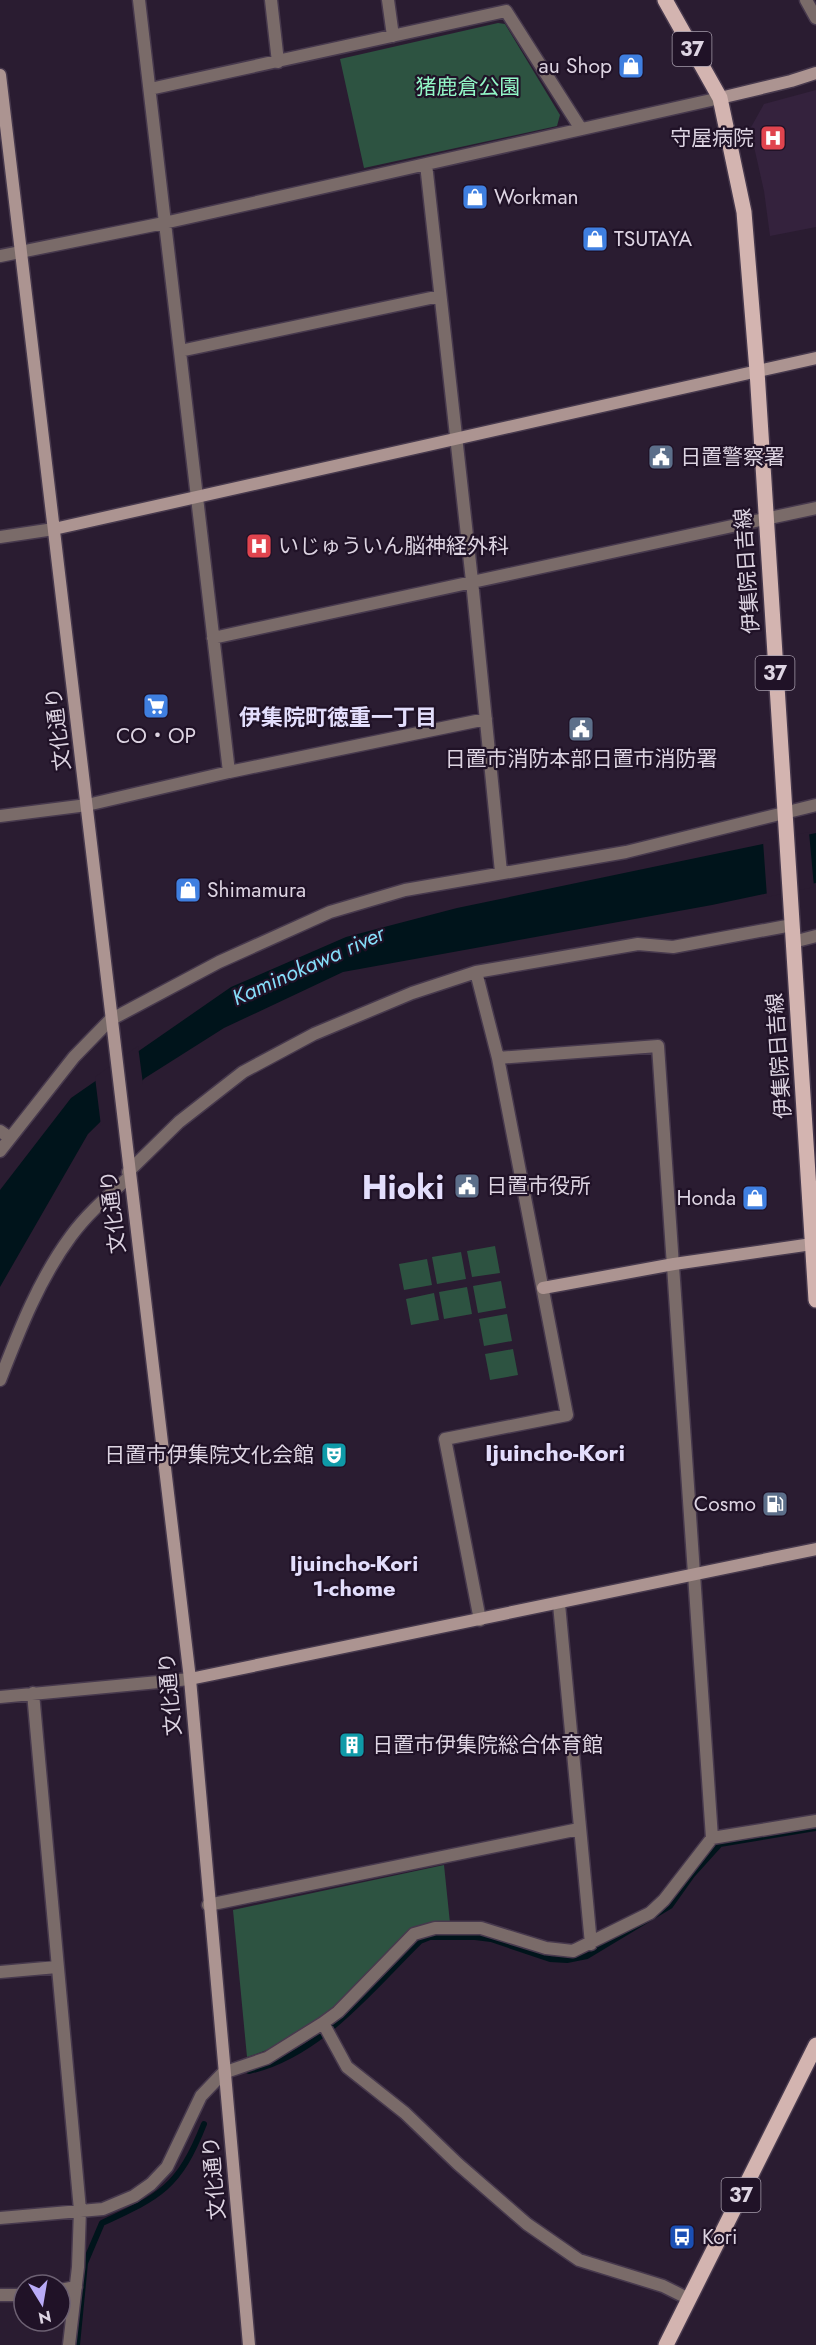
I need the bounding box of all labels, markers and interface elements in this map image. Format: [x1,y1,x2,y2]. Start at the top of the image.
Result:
road number: 37 [672,32,712,66]
place label: au Shop [539,51,612,81]
shop icon: au Shop [616,51,646,81]
park label: 猪鹿倉公園 [416,72,521,102]
place label: 守屋病院 [670,123,754,153]
hospital icon: 守屋病院 [758,123,788,153]
shop icon: Workman [460,182,490,212]
place label: Workman [494,182,579,212]
shop icon: TSUTAYA [580,224,610,254]
place label: TSUTAYA [614,224,692,254]
public building icon: 日置警察署 [646,442,676,472]
place label: 日置警察署 [680,442,785,472]
street label: 伊集院日吉線 [728,507,766,635]
hospital icon: いじゅういん脳神経外科 [244,531,274,561]
place label: いじゅういん脳神経外科 [278,531,509,561]
road number: 37 [756,656,794,690]
street label: 文化通り [38,685,78,773]
supermarket icon: CO・OP [141,691,171,721]
district label: 伊集院町徳重一丁目 [239,701,437,733]
public building icon: 日置市消防本部日置市消防署 [566,714,596,744]
place label: CO・OP [116,721,196,751]
place label: 日置市消防本部日置市消防署 [445,744,718,774]
shop icon: Shimamura [173,875,203,905]
place label: Shimamura [207,875,306,905]
water label: Kaminokawa river [226,916,391,1013]
street label: 伊集院日吉線 [760,992,798,1120]
district label: Hioki [362,1164,444,1211]
street label: 文化通り [93,1168,133,1256]
public building icon: 日置市役所 [452,1171,482,1201]
place label: 日置市役所 [486,1171,591,1201]
place label: Honda [676,1183,736,1213]
shop icon: Honda [740,1183,770,1213]
district label: Ijuincho-Kori [485,1435,625,1470]
place label: 日置市伊集院文化会館 [104,1440,314,1470]
theatre icon: 日置市伊集院文化会館 [319,1440,349,1470]
place label: Cosmo [694,1489,756,1519]
fuel station icon: Cosmo [760,1489,790,1519]
district label: Ijuincho-Kori 1-chome [290,1547,418,1604]
street label: 文化通り [151,1651,189,1737]
building icon: 日置市伊集院総合体育館 [337,1730,367,1760]
place label: 日置市伊集院総合体育館 [372,1730,603,1760]
street label: 文化通り [195,2135,233,2221]
road number: 37 [722,2178,760,2212]
bus stop icon: Kori [667,2222,697,2252]
place label: Kori [702,2222,737,2252]
north arrow [12,2273,72,2333]
text: N [36,2305,53,2330]

